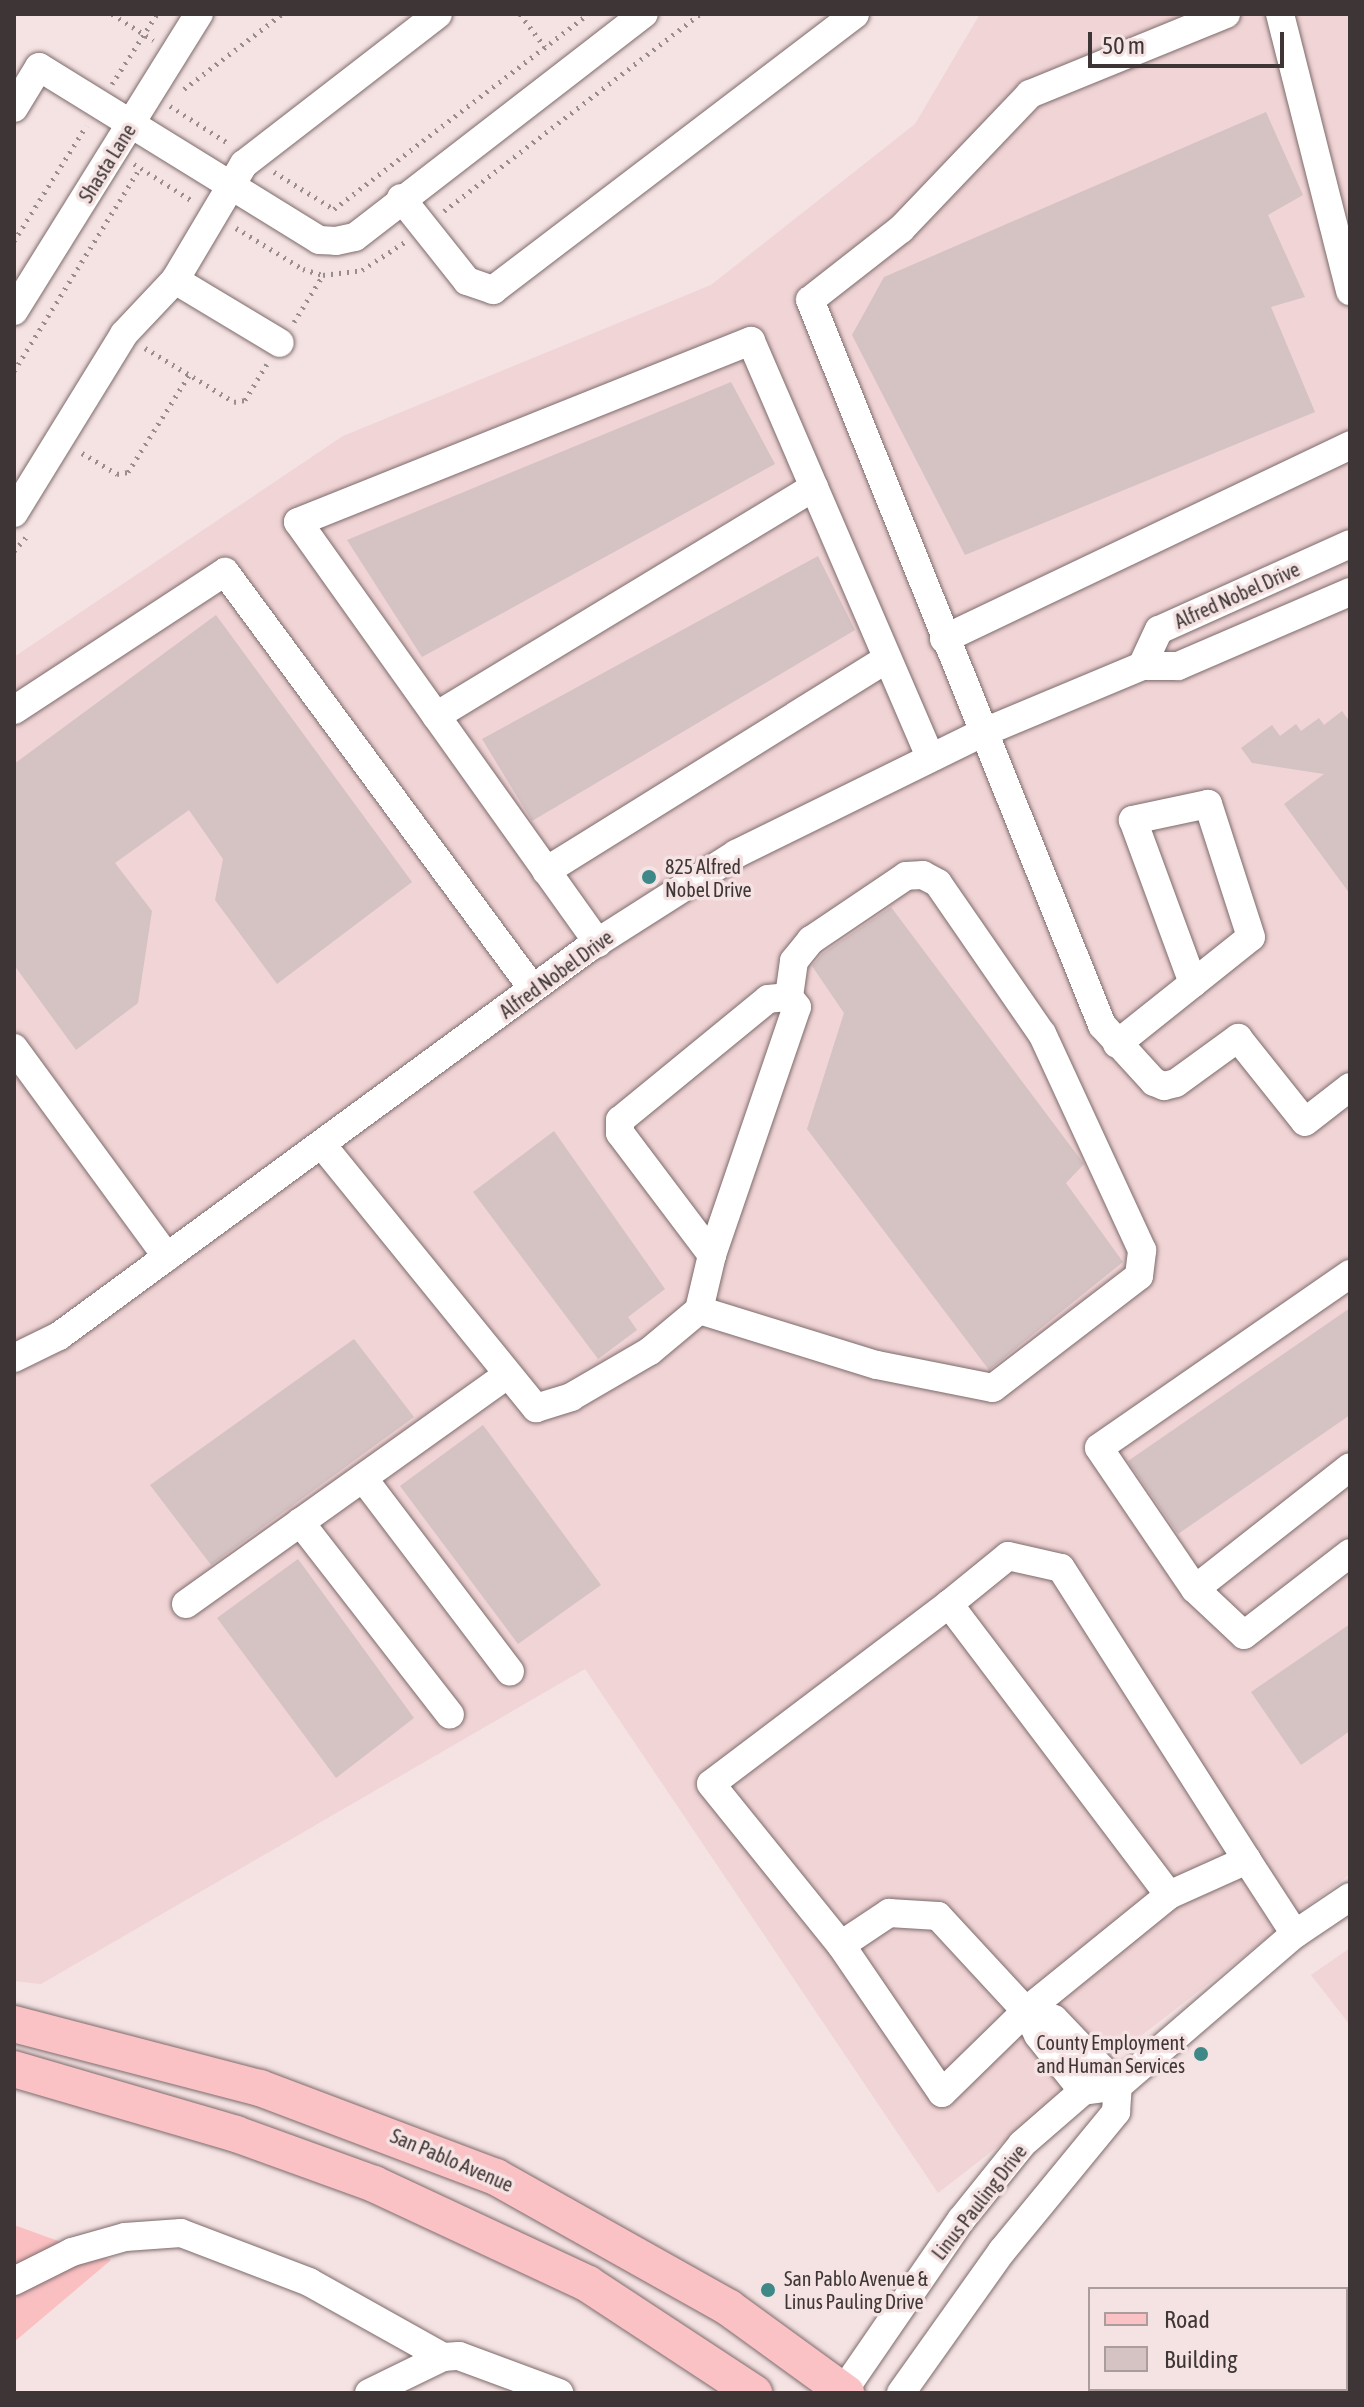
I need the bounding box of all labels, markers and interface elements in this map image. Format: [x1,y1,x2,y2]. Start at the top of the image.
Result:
scale bar [1092,16,1288,66]
text: 50 m [1102,32,1145,59]
street label: Shasta Lane [73,119,141,207]
street label: Alfred Nobel Drive [1171,557,1303,633]
place label: 825 Alfred Nobel Drive [665,854,752,901]
marker: 825 Alfred Nobel Drive [640,868,658,886]
street label: Alfred Nobel Drive [495,925,617,1023]
place label: County Employment and Human Services [1037,2030,1185,2077]
marker: County Employment and Human Services [1192,2045,1210,2063]
street label: San Pablo Avenue [387,2123,517,2197]
street label: Linus Pauling Drive [927,2140,1031,2264]
place label: San Pablo Avenue & Linus Pauling Drive [784,2266,928,2313]
marker: San Pablo Avenue & Linus Pauling Drive [759,2281,777,2299]
legend [1088,2287,1348,2391]
text: Road [1164,2306,1210,2333]
text: Building [1164,2346,1237,2373]

